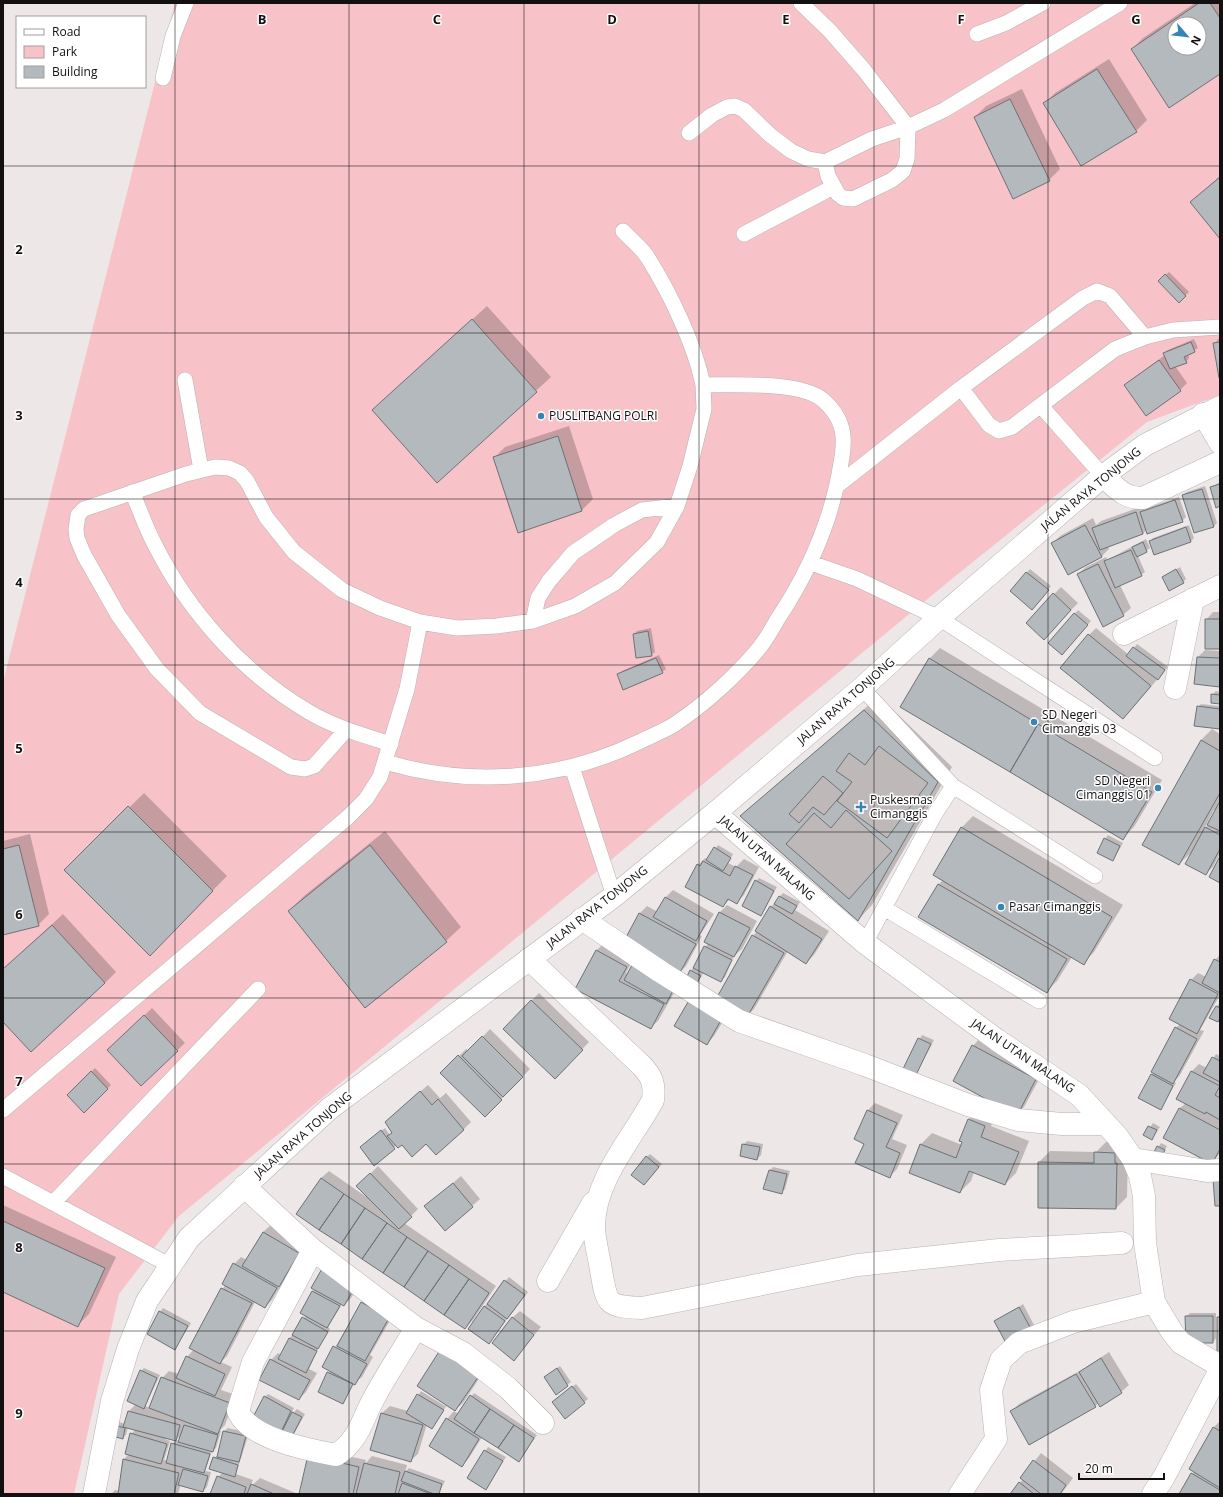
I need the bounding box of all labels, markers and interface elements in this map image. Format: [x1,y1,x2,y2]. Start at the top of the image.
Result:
text: B [258,10,267,28]
text: C [433,10,441,28]
text: D [607,10,617,28]
text: E [782,10,790,28]
text: F [957,10,965,28]
text: G [1131,10,1141,28]
legend [16,16,146,88]
north arrow [1167,16,1207,56]
text: Road [52,23,81,40]
text: N [1188,33,1205,48]
text: Park [52,43,78,60]
text: Building [52,63,98,80]
text: 2 [15,240,23,258]
text: 3 [15,406,23,424]
place label: PUSLITBANG POLRI [549,407,658,424]
marker: PUSLITBANG POLRI [536,411,546,421]
street label: JALAN RAYA TONJONG [1036,443,1144,535]
text: 4 [15,573,23,591]
street label: JALAN RAYA TONJONG [792,653,898,749]
place label: SD Negeri Cimanggis 03 [1042,706,1116,737]
marker: SD Negeri Cimanggis 03 [1029,717,1039,727]
text: 5 [15,739,23,757]
place label: SD Negeri Cimanggis 01 [1076,772,1150,803]
marker: SD Negeri Cimanggis 01 [1153,783,1163,793]
place label: Puskesmas Cimanggis [870,791,933,822]
marker: Puskesmas Cimanggis [855,801,867,813]
street label: JALAN UTAN MALANG [715,811,819,904]
street label: JALAN RAYA TONJONG [542,862,651,952]
place label: Pasar Cimanggis [1009,898,1101,915]
marker: Pasar Cimanggis [996,902,1006,912]
text: 6 [15,905,23,923]
street label: JALAN UTAN MALANG [967,1014,1079,1097]
text: 7 [15,1072,23,1090]
street label: JALAN RAYA TONJONG [249,1087,355,1183]
text: 8 [15,1238,23,1256]
text: 9 [15,1404,23,1422]
scale bar [1079,1455,1164,1481]
text: 20 m [1085,1460,1113,1477]

